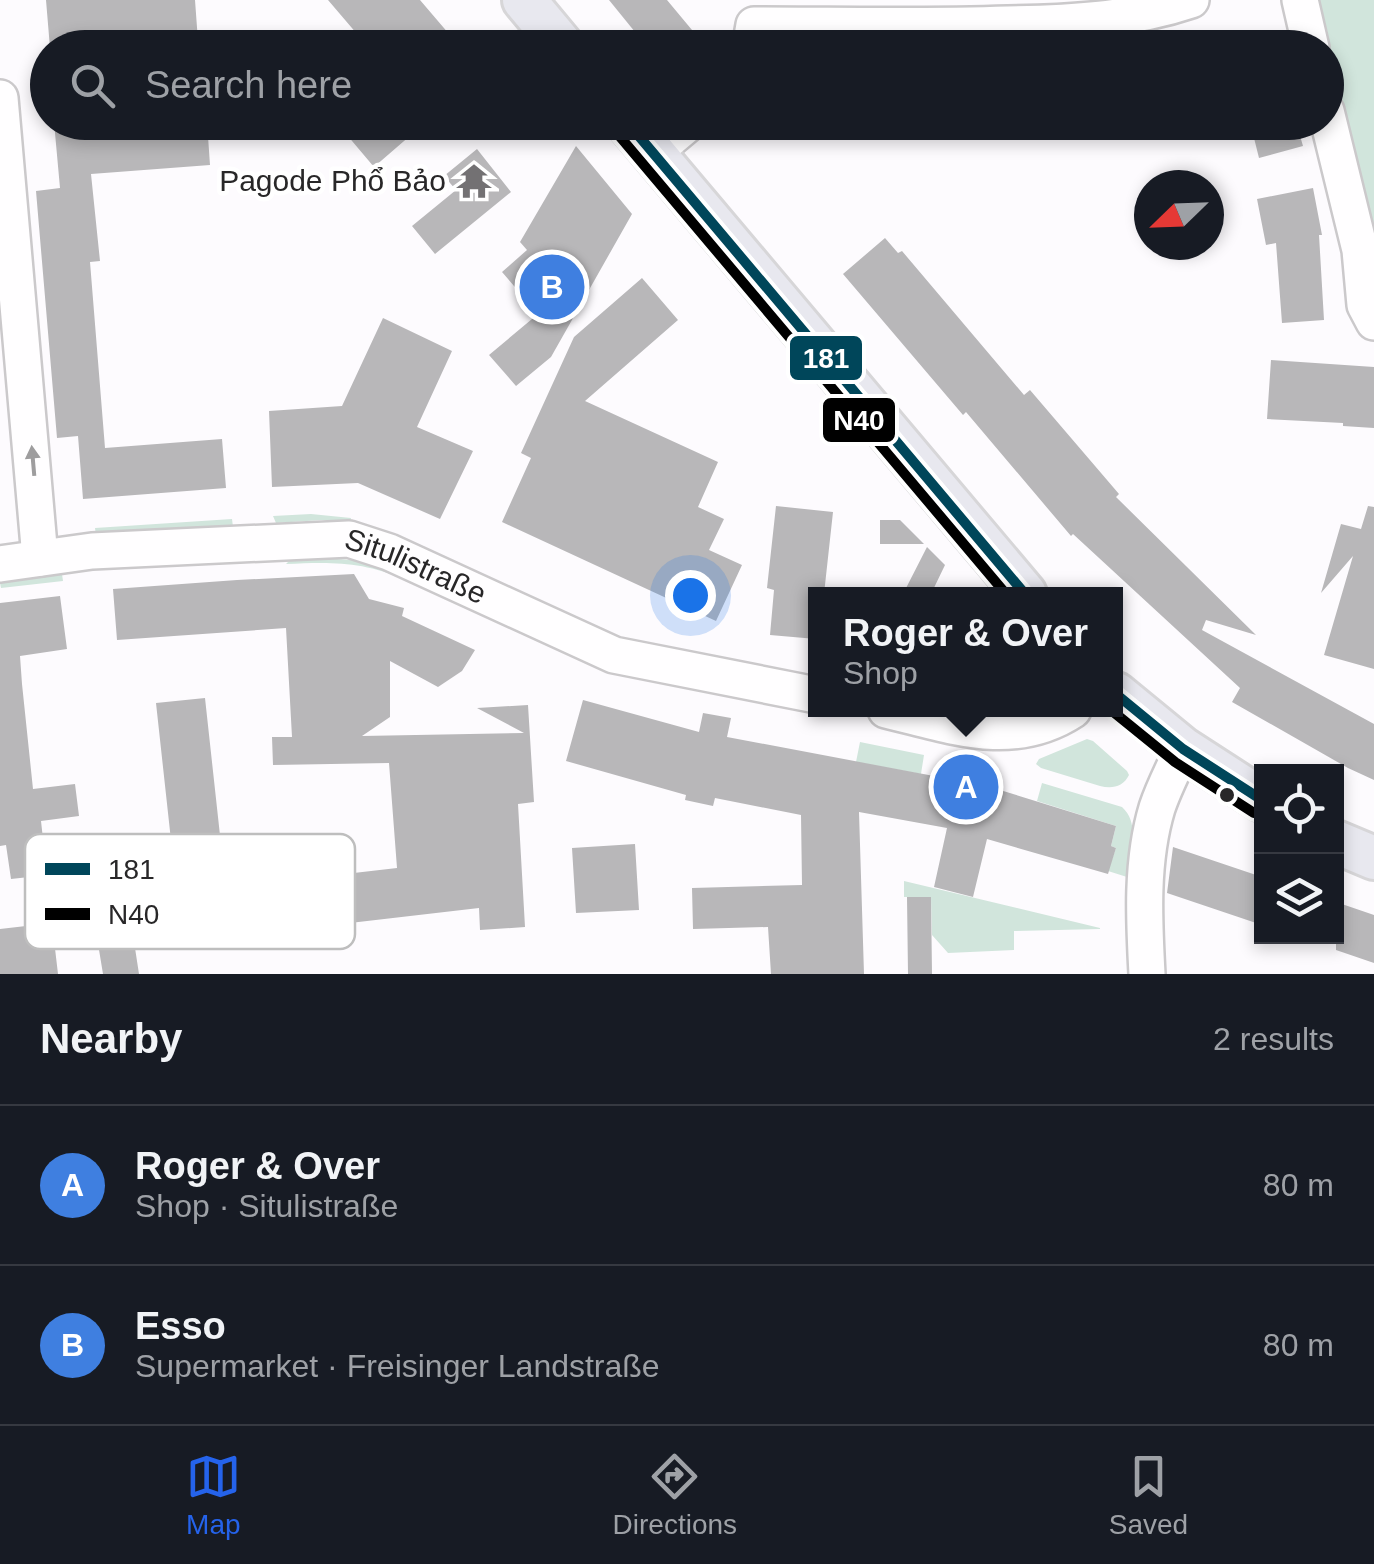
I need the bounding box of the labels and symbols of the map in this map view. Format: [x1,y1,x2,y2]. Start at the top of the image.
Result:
temple icon: Pagode Phổ Bảo [455,162,493,200]
place label: Pagode Phổ Bảo [219,164,446,197]
north arrow [1134,170,1224,260]
pin: B [520,250,584,324]
line badge: 181 [788,334,864,382]
text: 181 [803,343,849,374]
line badge: N40 [821,396,897,444]
text: N40 [833,405,885,436]
one-way arrow [25,444,41,476]
street label: Situlistraße [341,522,491,610]
your location [665,570,716,621]
pin: A [934,750,998,824]
unlabelled marker [1217,785,1237,805]
legend [25,834,355,949]
text: 181 [108,854,155,885]
text: N40 [108,899,159,930]

